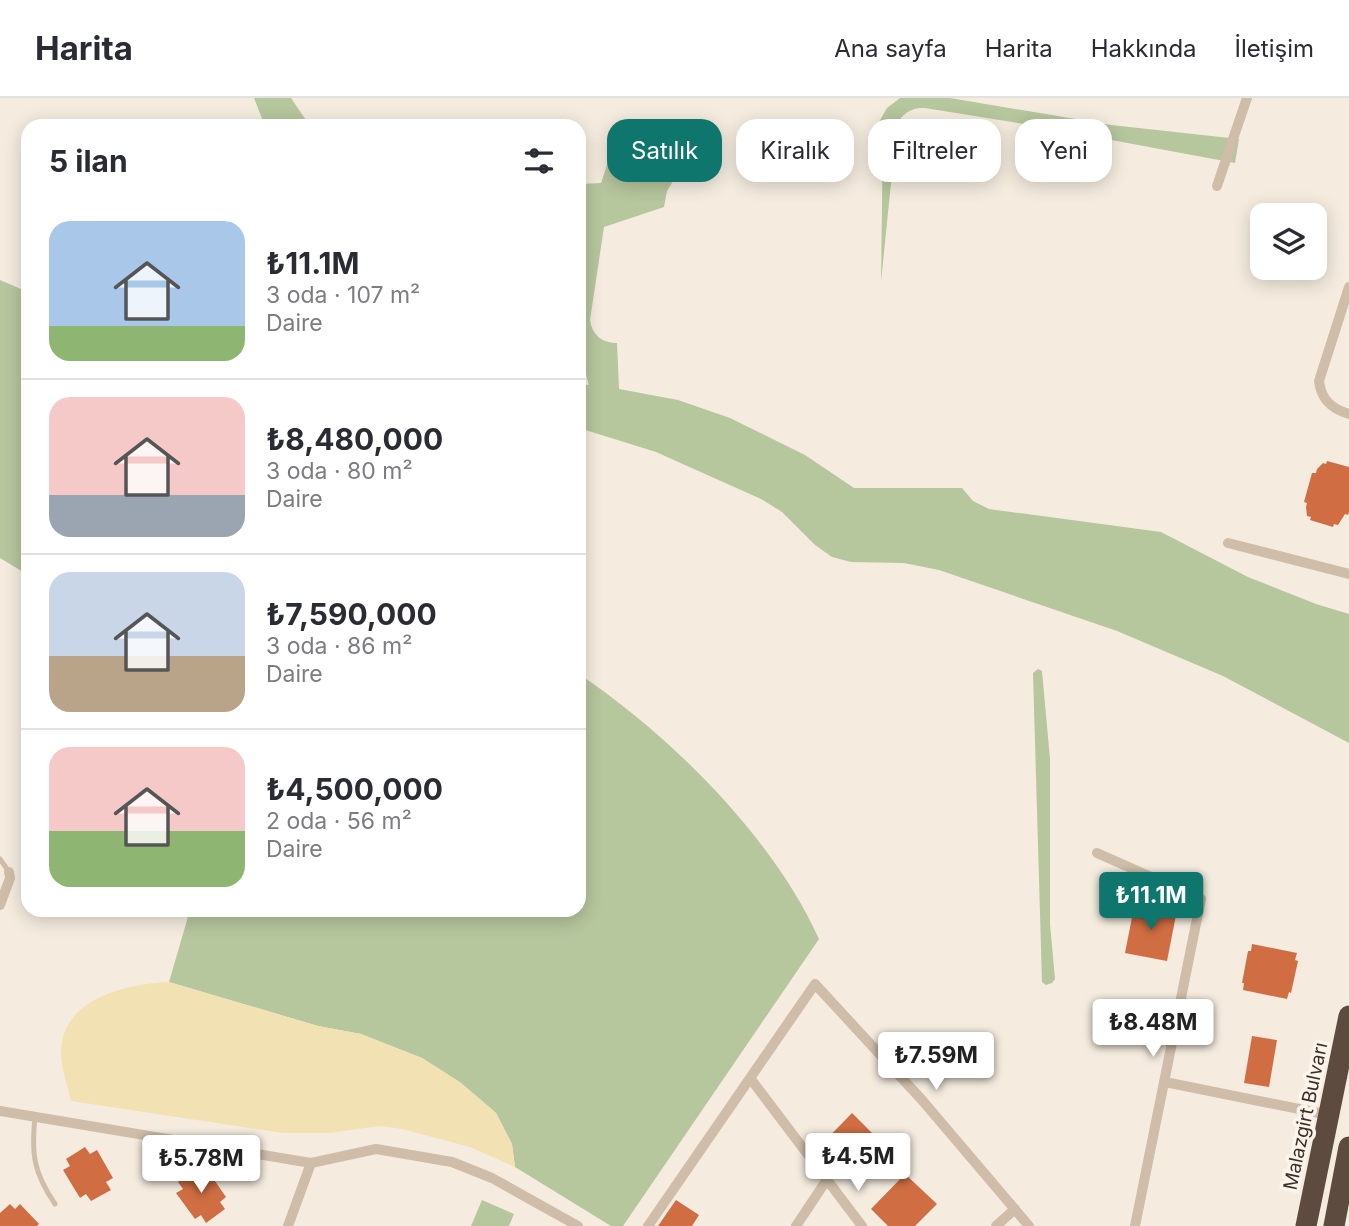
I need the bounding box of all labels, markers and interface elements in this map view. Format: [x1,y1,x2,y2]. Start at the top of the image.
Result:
text: Harita [35,28,133,68]
text: Ana sayfa [834,34,947,63]
text: Harita [985,34,1053,63]
text: Hakkında [1091,34,1197,63]
text: İletişim [1235,34,1314,63]
chip: Satılık [607,119,722,182]
chip: Kiralık [736,119,854,182]
chip: Filtreler [868,119,1001,182]
chip: Yeni [1015,119,1112,182]
icon: filters [520,142,558,180]
text: 5 ilan [49,143,128,179]
map controls [1250,203,1327,280]
button: layers [1250,203,1327,280]
text: ₺11.1M [266,245,359,281]
icon: home [105,249,189,333]
text: 3 oda · 107 m² [266,281,420,309]
text: Daire [266,309,323,337]
text: ₺8,480,000 [266,421,443,457]
icon: home [105,425,189,509]
text: 3 oda · 80 m² [266,457,413,485]
text: Daire [266,485,323,513]
text: ₺7,590,000 [266,596,437,632]
icon: home [105,600,189,684]
text: 3 oda · 86 m² [266,632,412,660]
text: Daire [266,660,323,688]
text: ₺4,500,000 [266,771,443,807]
icon: home [105,775,189,859]
text: 2 oda · 56 m² [266,807,412,835]
text: Daire [266,835,323,863]
pin: ₺11.1M [1094,872,1208,932]
text: ₺11.1M [1115,881,1187,909]
pin: ₺8.48M [1096,1000,1210,1059]
text: ₺8.48M [1109,1008,1197,1036]
pin: ₺7.59M [879,1032,993,1092]
street label: Malazgirt Bulvarı [1279,1040,1332,1192]
text: ₺7.59M [894,1041,978,1069]
pin: ₺4.5M [809,1134,907,1193]
pin: ₺5.78M [144,1136,258,1195]
text: ₺4.5M [821,1142,895,1170]
text: ₺5.78M [158,1144,244,1172]

